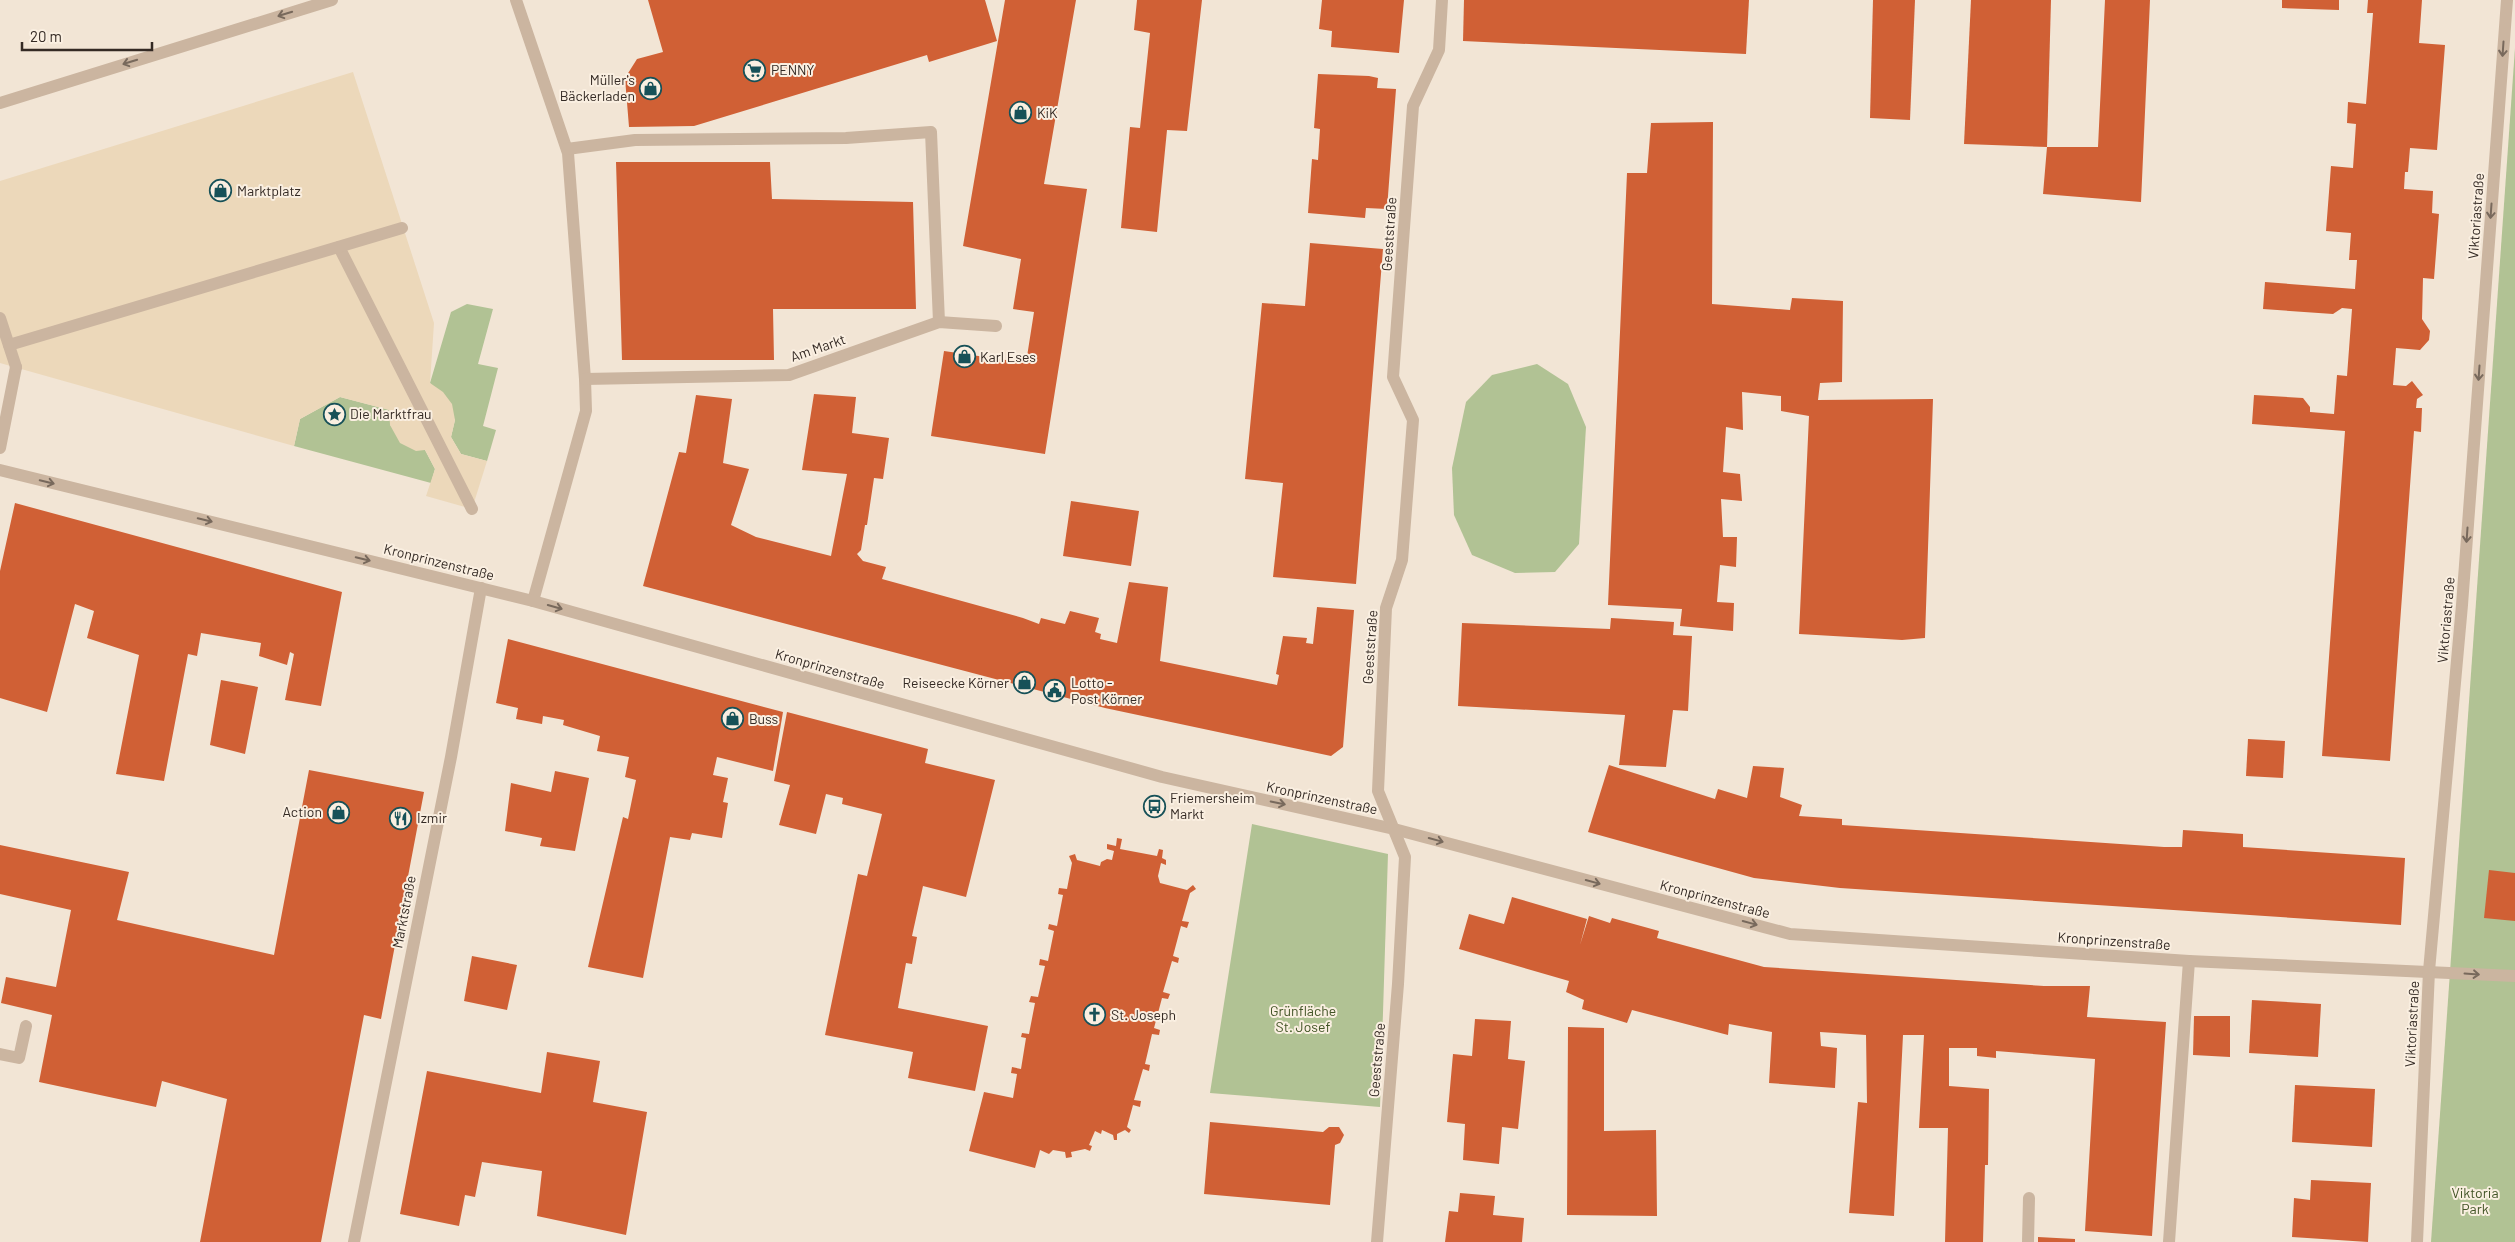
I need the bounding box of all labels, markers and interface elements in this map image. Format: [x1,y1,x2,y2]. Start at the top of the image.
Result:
one-way arrow [278,10,294,20]
scale bar [22,20,152,52]
text: 20 m [30,27,62,45]
one-way arrow [2499,40,2508,56]
one-way arrow [122,58,138,68]
supermarket icon: PENNY [743,58,767,82]
place label: PENNY [771,61,814,78]
place label: Müller's Bäckerladen [560,71,635,104]
shop icon: Müller's Bäckerladen [639,76,663,100]
shop icon: KiK [1009,101,1033,125]
place label: KiK [1037,104,1058,121]
street label: Viktoriastraße [2464,172,2487,260]
shop icon: Marktplatz [209,179,233,203]
place label: Marktplatz [237,182,301,199]
street label: Geeststraße [1377,196,1400,272]
one-way arrow [2487,202,2496,218]
street label: Am Markt [788,330,848,365]
shop icon: Karl Eses [952,345,976,369]
place label: Karl Eses [980,348,1036,365]
one-way arrow [2475,364,2484,380]
place icon: Die Marktfrau [322,402,346,426]
place label: Die Marktfrau [350,405,432,422]
one-way arrow [39,478,55,487]
one-way arrow [197,516,213,525]
one-way arrow [2463,527,2472,543]
street label: Kronprinzenstraße [382,540,496,583]
one-way arrow [354,555,370,564]
street label: Viktoriastraße [2433,576,2458,664]
one-way arrow [546,603,562,613]
street label: Geeststraße [1358,609,1381,685]
street label: Kronprinzenstraße [773,645,887,692]
shop icon: Reiseecke Körner [1013,671,1037,695]
place label: Reiseecke Körner [903,674,1009,691]
place label: Lotto - Post Körner [1071,674,1142,707]
public building icon: Lotto - Post Körner [1043,679,1067,703]
shop icon: Buss [721,707,745,731]
place label: Buss [749,710,779,727]
street label: Kronprinzenstraße [1265,777,1379,818]
place label: Friemersheim Markt [1170,789,1255,822]
bus stop icon: Friemersheim Markt [1142,794,1166,818]
one-way arrow [1269,799,1285,808]
shop icon: Action [326,800,350,824]
place label: Action [283,803,322,820]
restaurant icon: Izmir [389,806,413,830]
place label: Izmir [417,809,447,826]
one-way arrow [1427,836,1443,845]
street label: Marktstraße [388,874,419,950]
street label: Kronprinzenstraße [1658,876,1772,921]
one-way arrow [1584,877,1600,887]
one-way arrow [1742,919,1758,929]
street label: Kronprinzenstraße [2057,928,2171,953]
one-way arrow [2464,969,2480,978]
street label: Viktoriastraße [2401,980,2422,1068]
park label: Grünfläche St. Josef [1270,1002,1336,1035]
church icon: St. Joseph [1083,1003,1107,1027]
place label: St. Joseph [1111,1006,1176,1023]
street label: Geeststraße [1365,1022,1388,1098]
park label: Viktoria Park [2451,1184,2499,1217]

